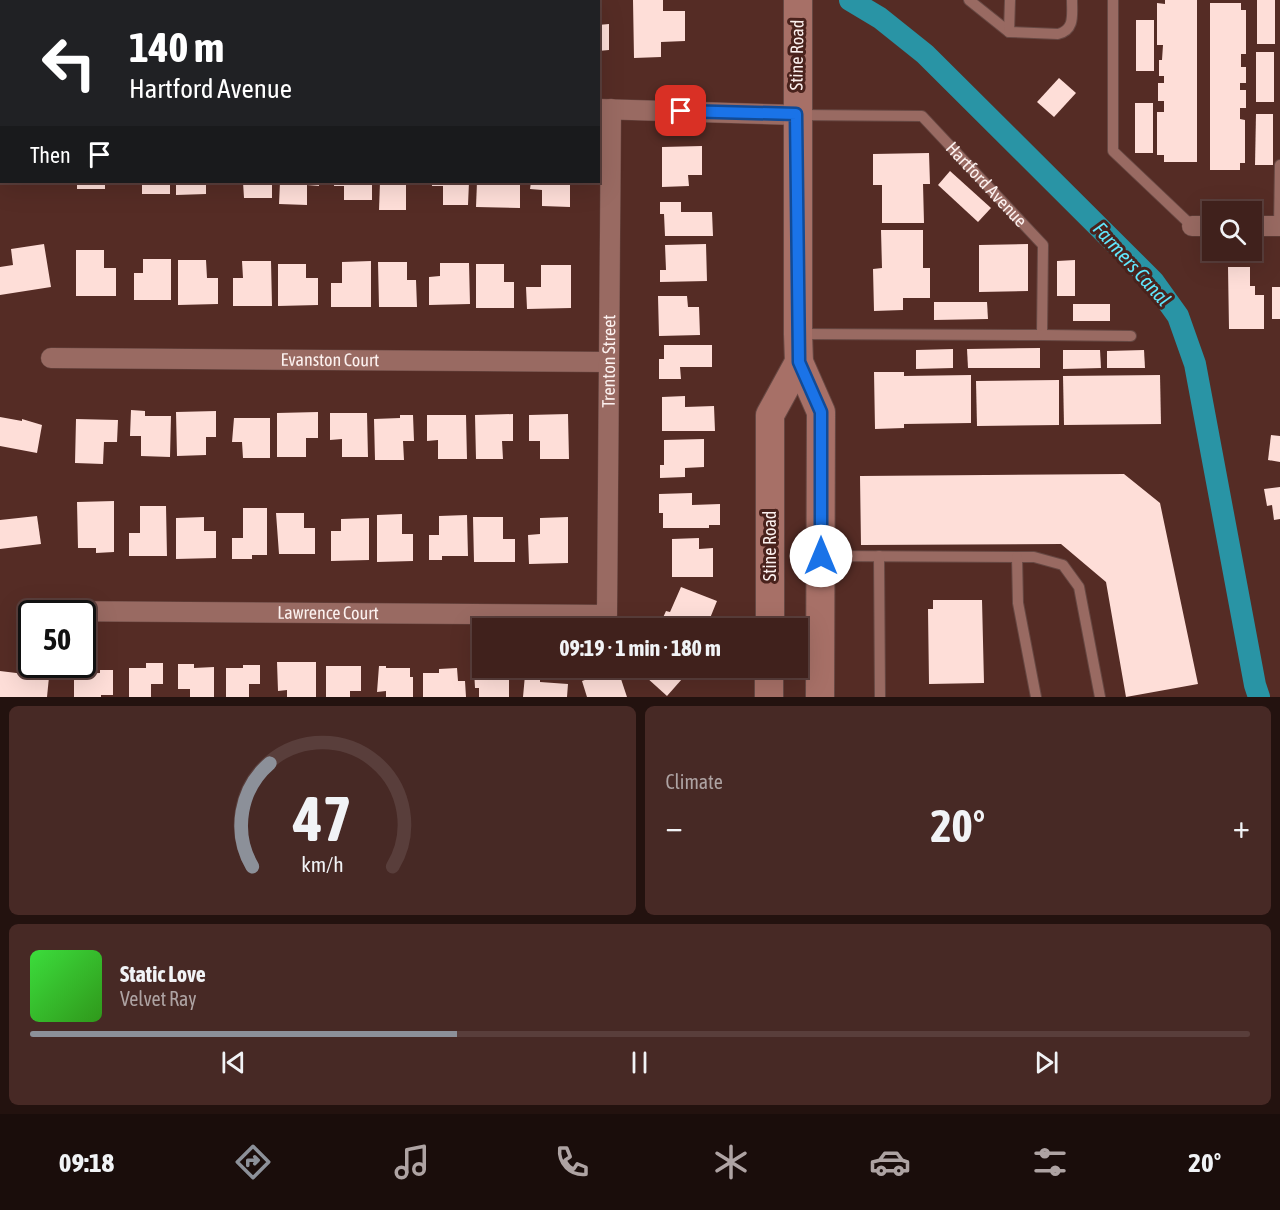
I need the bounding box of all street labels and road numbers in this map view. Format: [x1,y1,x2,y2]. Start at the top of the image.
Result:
street label: Stine Road [785,20,808,90]
street label: Hartford Avenue [942,137,1032,231]
street label: Trenton Street [598,314,619,408]
street label: Evanston Court [281,349,379,370]
street label: Stine Road [759,511,780,581]
street label: Lawrence Court [277,602,379,623]

